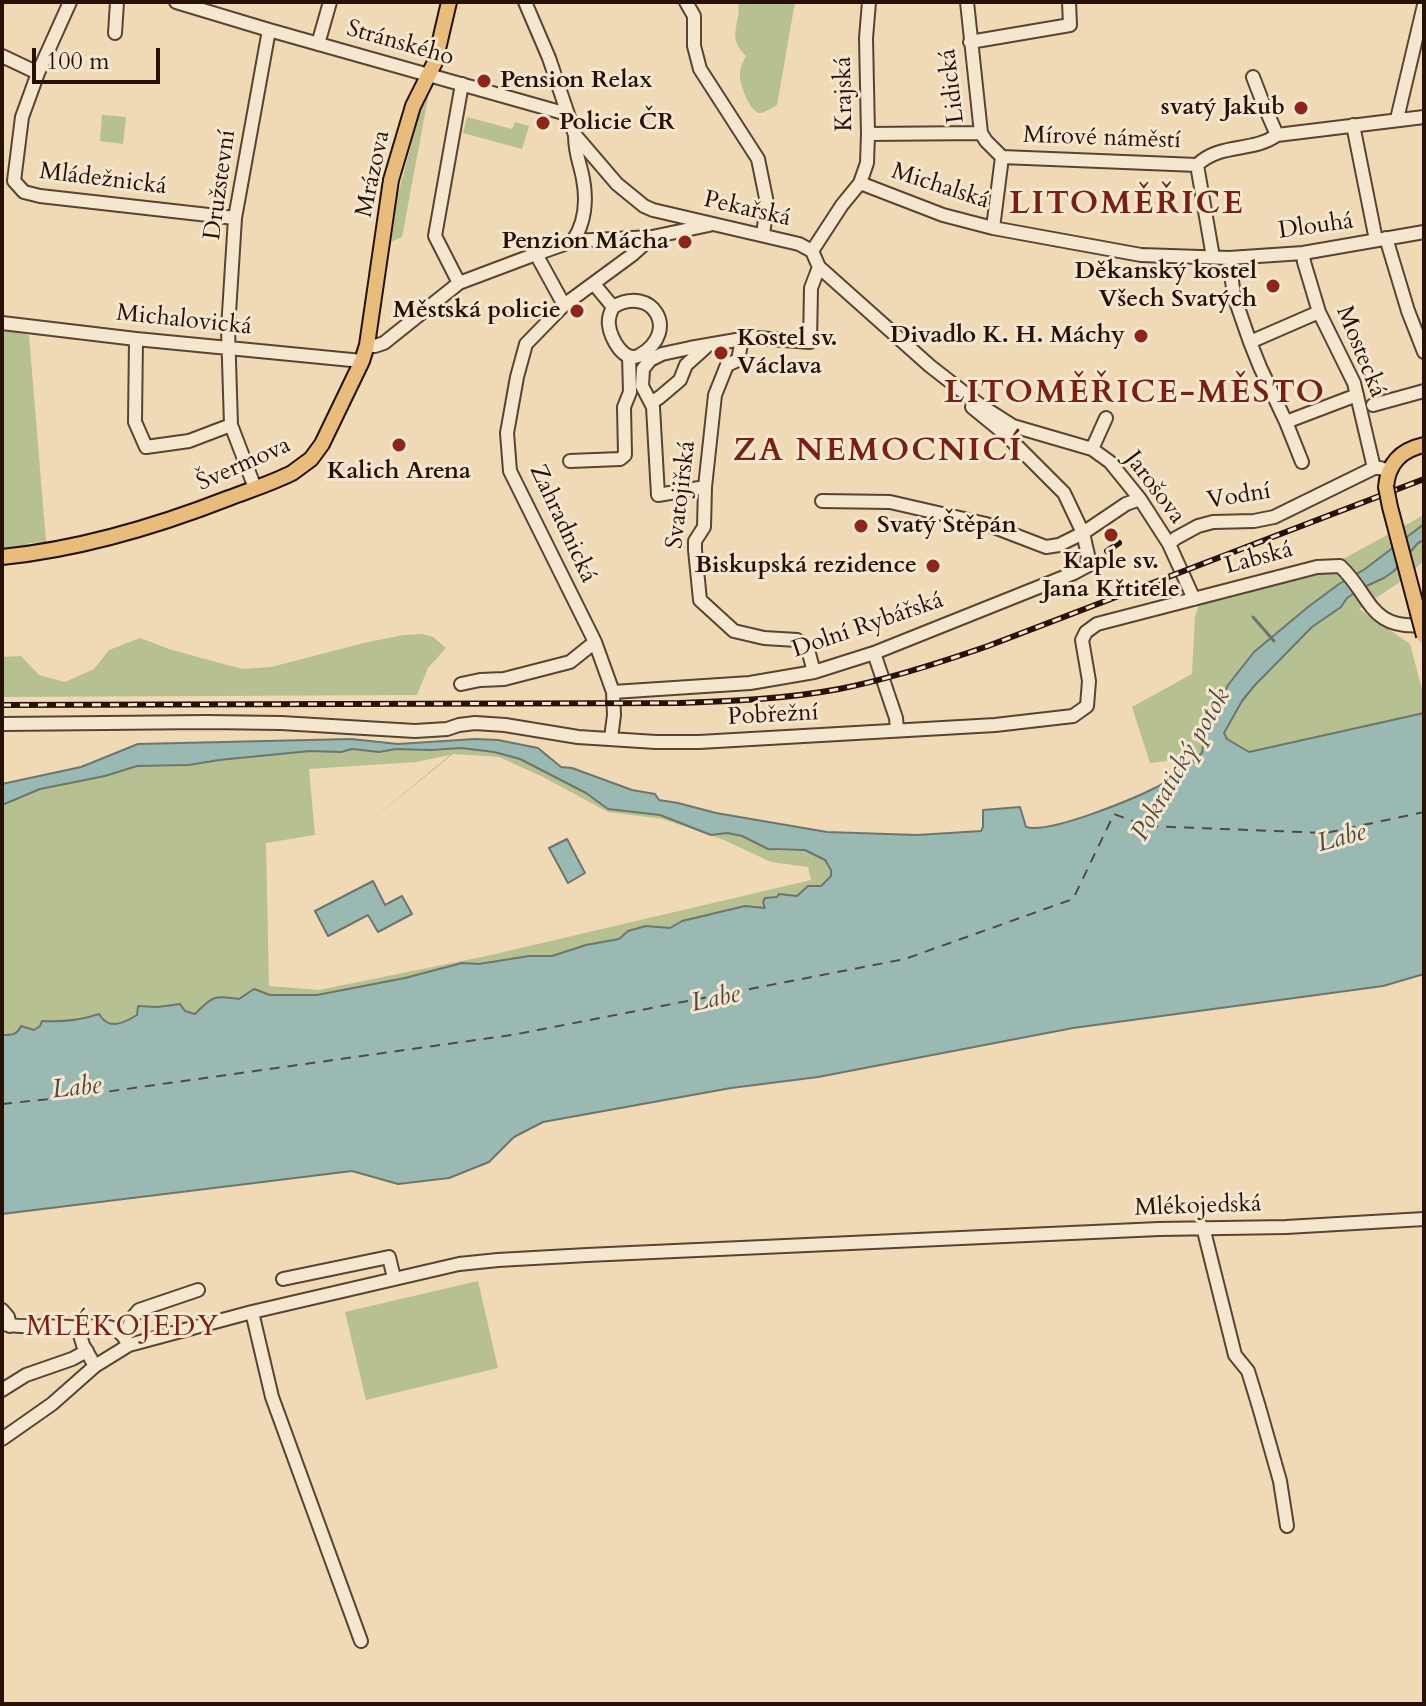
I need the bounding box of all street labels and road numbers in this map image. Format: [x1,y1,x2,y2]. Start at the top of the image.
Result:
street label: Stránského [343,15,457,73]
street label: Lidická [934,47,972,125]
street label: Krajská [830,56,860,132]
street label: Mírové náměstí [1022,122,1182,156]
street label: Družstevní [199,128,243,242]
street label: Mrázova [351,128,397,220]
street label: Mládežnická [38,158,168,202]
street label: Michalská [887,158,993,216]
street label: Pekařská [701,186,793,234]
street label: Dlouhá [1277,208,1355,246]
street label: Michalovická [115,300,253,342]
street label: Mostecká [1329,302,1391,402]
street label: Švermova [193,432,295,498]
street label: Svatojiřská [661,439,703,551]
street label: Jarošova [1117,446,1191,530]
street label: Zahradnická [522,460,602,588]
street label: Vodní [1205,478,1273,516]
street label: Labská [1222,536,1296,582]
street label: Dolní Rybářská [789,587,947,665]
street label: Pobřežní [727,699,819,733]
street label: Mlékojedská [1134,1190,1262,1224]

